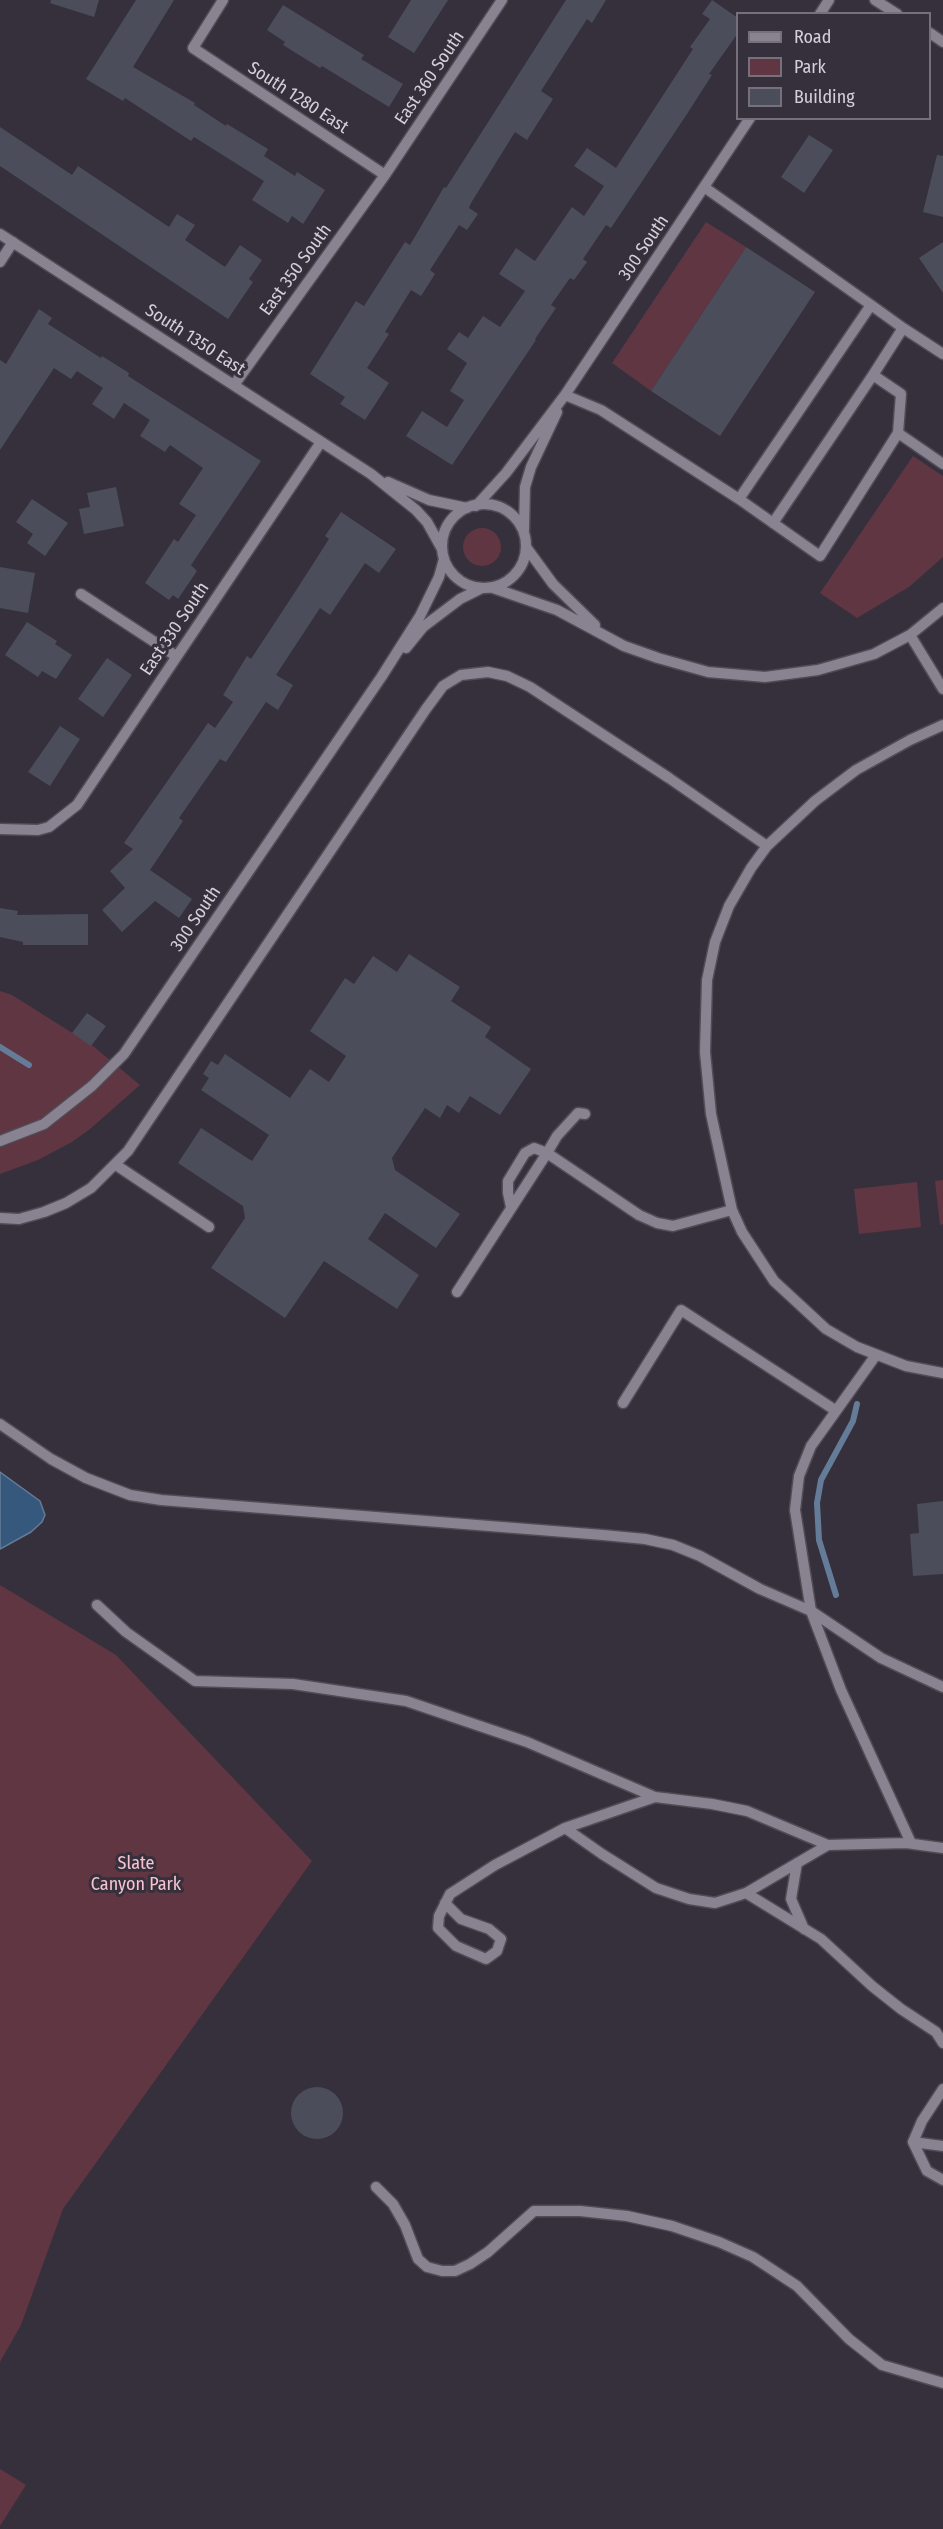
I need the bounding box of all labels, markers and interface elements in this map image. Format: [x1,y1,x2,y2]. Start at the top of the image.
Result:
legend [736,12,931,120]
text: Road [794,26,831,48]
street label: East 360 South [391,27,469,129]
text: Park [794,56,826,78]
street label: South 1280 East [244,57,352,139]
text: Building [794,86,855,108]
street label: 300 South [614,211,674,285]
street label: East 350 South [256,220,336,320]
street label: South 1350 East [141,300,249,380]
street label: East 330 South [136,578,214,680]
street label: 300 South [166,882,226,956]
park label: Slate Canyon Park [91,1853,181,1896]

